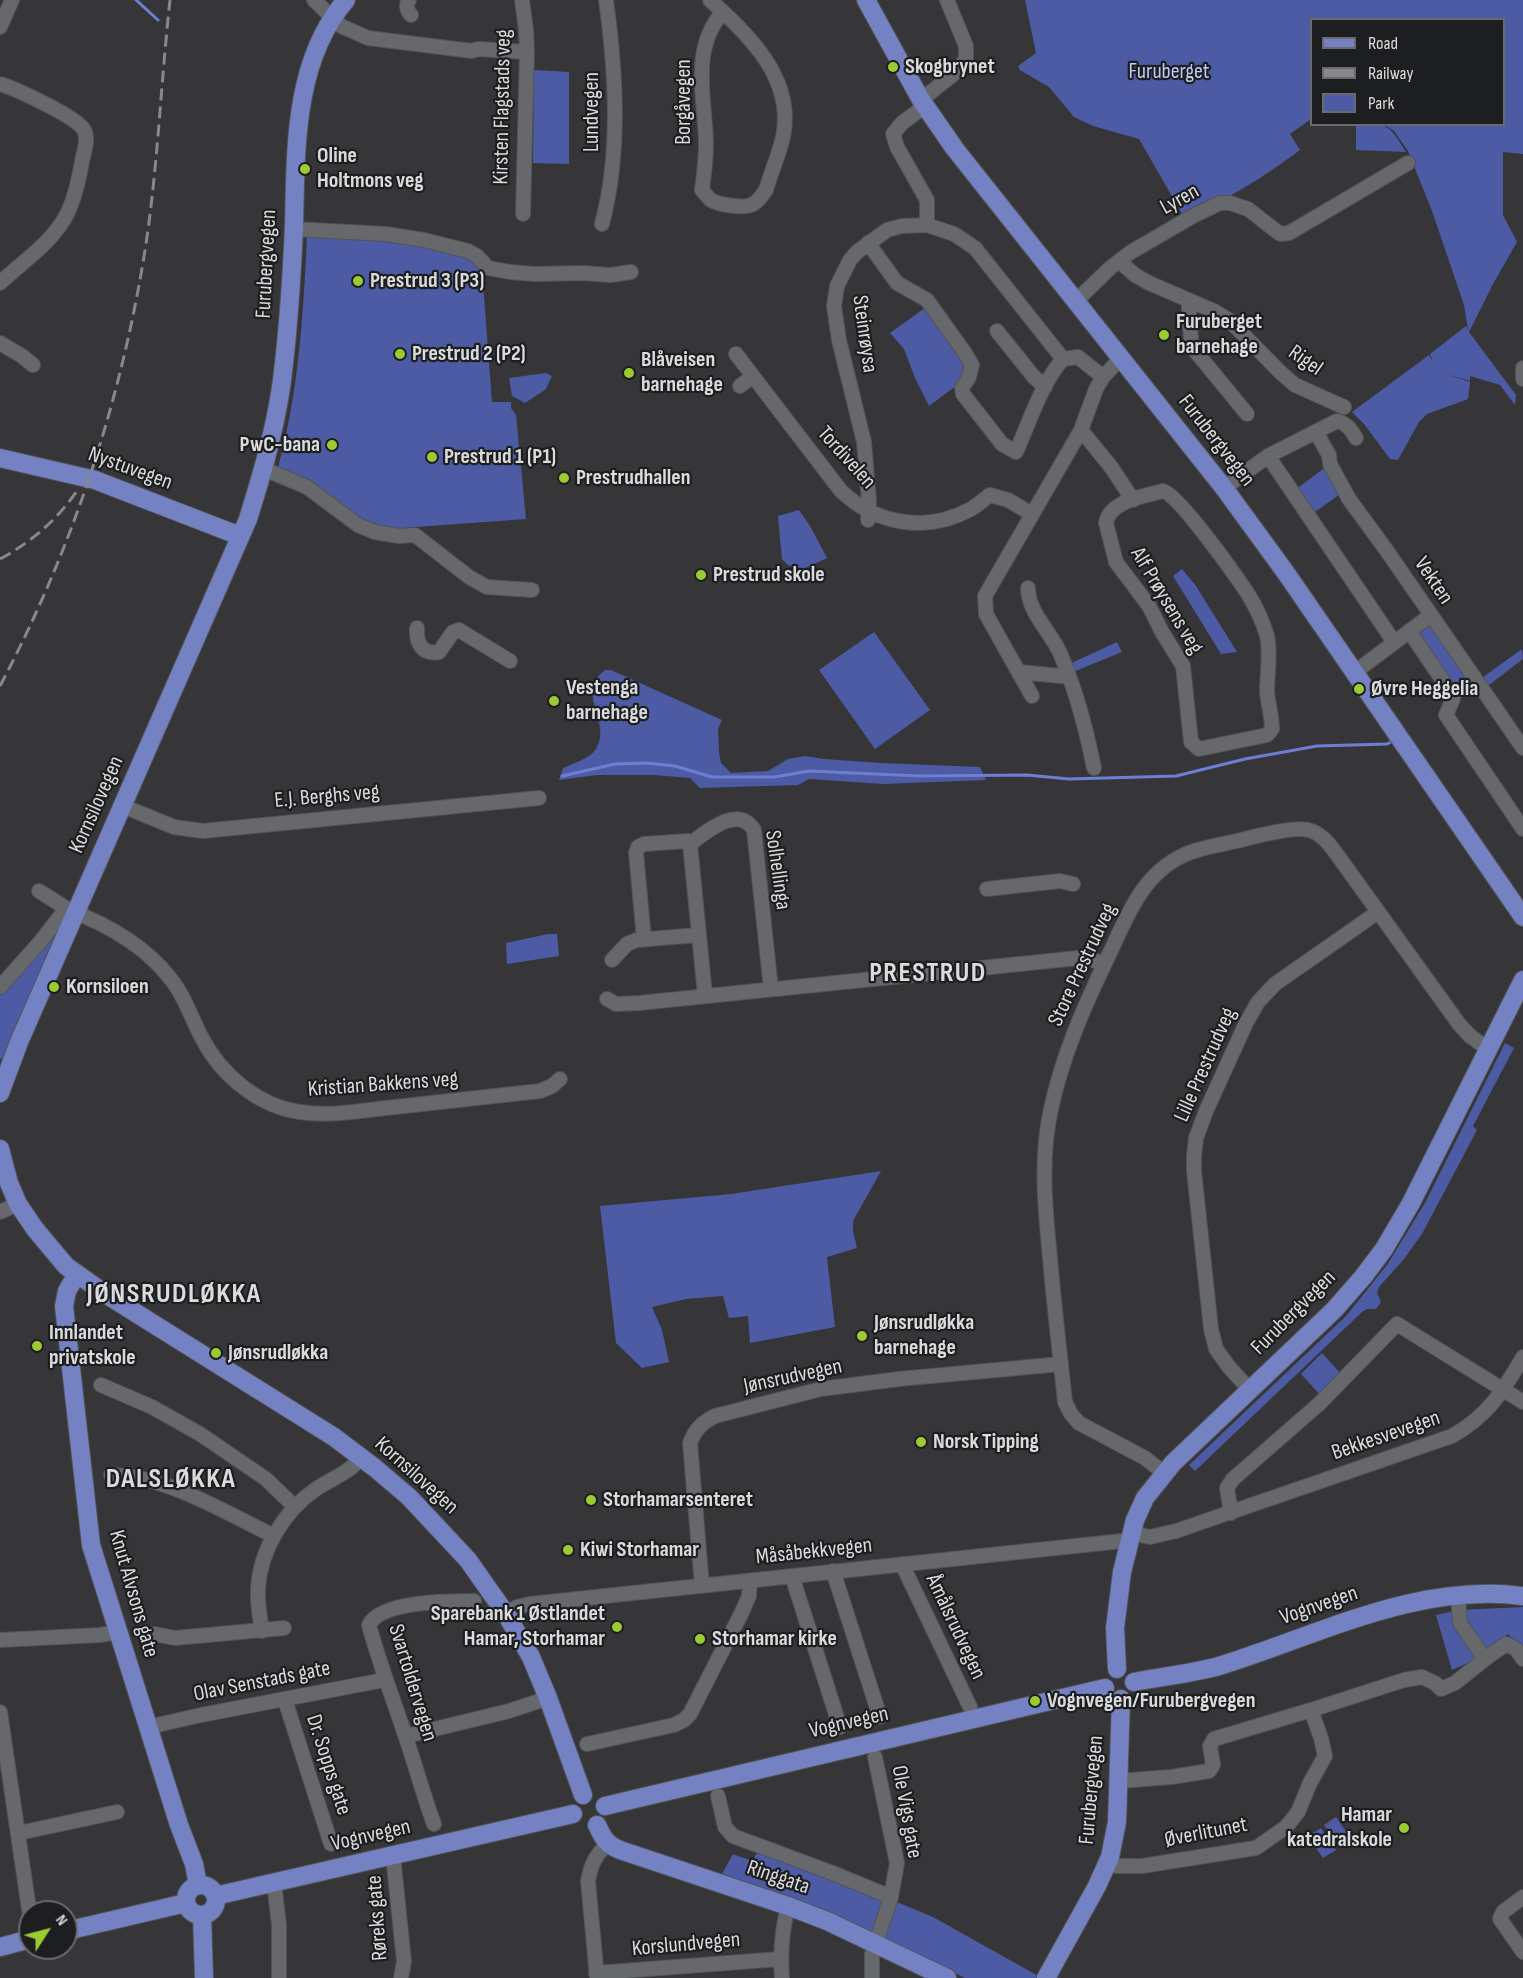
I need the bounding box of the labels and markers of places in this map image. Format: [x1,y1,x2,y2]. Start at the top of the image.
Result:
place label: Skogbrynet [905,54,995,80]
marker: Skogbrynet [886,60,900,74]
place label: Oline Holtmons veg [317,143,424,194]
marker: Oline Holtmons veg [298,162,312,176]
place label: Prestrud 3 (P3) [370,268,484,294]
marker: Prestrud 3 (P3) [351,274,365,288]
place label: Furuberget barnehage [1176,309,1262,360]
marker: Furuberget barnehage [1157,328,1171,342]
place label: Prestrud 2 (P2) [412,341,526,367]
marker: Prestrud 2 (P2) [393,347,407,361]
place label: Blåveisen barnehage [641,347,723,398]
marker: Blåveisen barnehage [622,366,636,380]
place label: PwC-bana [239,432,320,458]
marker: PwC-bana [325,438,339,452]
place label: Prestrud 1 (P1) [444,444,556,470]
marker: Prestrud 1 (P1) [425,450,439,464]
place label: Prestrudhallen [576,465,690,491]
marker: Prestrudhallen [557,471,571,485]
place label: Prestrud skole [713,562,825,588]
marker: Prestrud skole [694,568,708,582]
place label: Vestenga barnehage [566,675,648,726]
place label: Øvre Heggelia [1371,676,1478,702]
marker: Øvre Heggelia [1352,682,1366,696]
marker: Vestenga barnehage [547,694,561,708]
place label: Kornsiloen [66,974,149,1000]
marker: Kornsiloen [47,980,61,994]
place label: Jønsrudløkka barnehage [874,1310,974,1362]
place label: Innlandet privatskole [49,1320,136,1372]
marker: Jønsrudløkka barnehage [855,1329,869,1343]
marker: Innlandet privatskole [30,1339,44,1353]
place label: Jønsrudløkka [228,1340,328,1366]
marker: Jønsrudløkka [209,1346,223,1360]
place label: Norsk Tipping [933,1429,1039,1455]
marker: Norsk Tipping [914,1435,928,1449]
place label: Storhamarsenteret [603,1487,753,1513]
marker: Storhamarsenteret [584,1493,598,1507]
place label: Kiwi Storhamar [580,1537,699,1563]
marker: Kiwi Storhamar [561,1543,575,1557]
place label: Sparebank 1 Østlandet Hamar, Storhamar [431,1601,605,1652]
marker: Sparebank 1 Østlandet Hamar, Storhamar [610,1620,624,1634]
place label: Storhamar kirke [712,1626,837,1652]
marker: Storhamar kirke [693,1632,707,1646]
place label: Vognvegen/Furubergvegen [1047,1688,1256,1714]
marker: Vognvegen/Furubergvegen [1028,1694,1042,1708]
place label: Hamar katedralskole [1287,1802,1392,1854]
marker: Hamar katedralskole [1397,1821,1411,1835]

